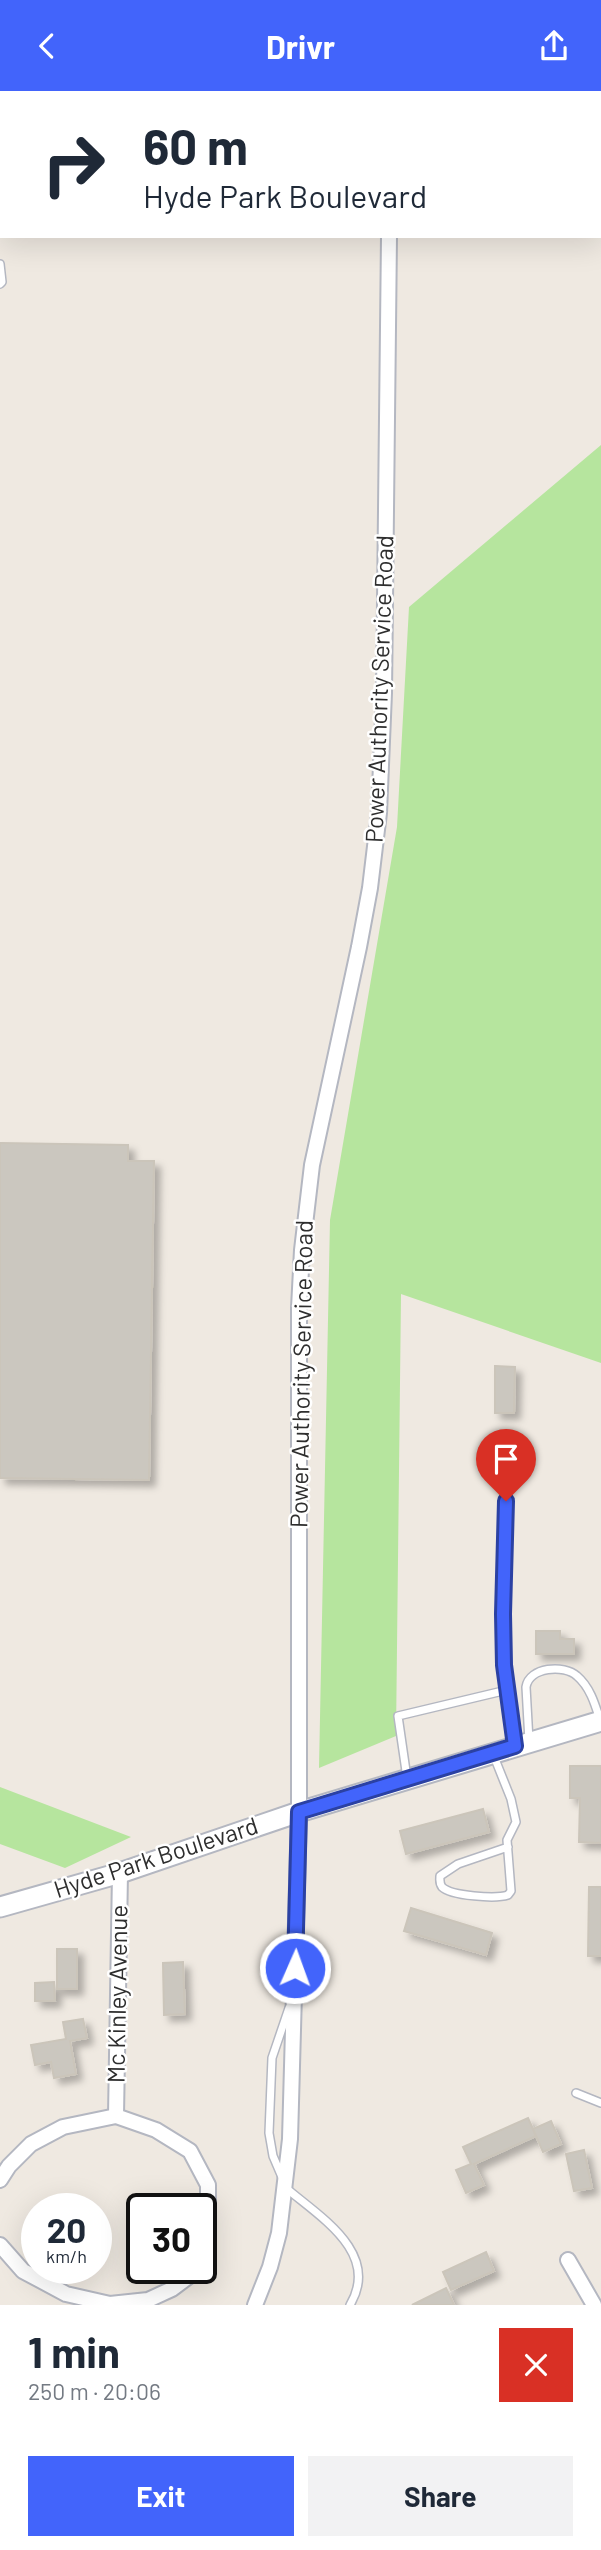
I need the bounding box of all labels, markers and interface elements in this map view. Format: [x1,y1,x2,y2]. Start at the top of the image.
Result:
icon: back [28,27,66,65]
text: Drivr [266,27,335,65]
icon: share [535,27,573,65]
text: 60 m [143,116,248,175]
icon: right [28,119,119,210]
text: Hyde Park Boulevard [143,176,427,214]
street label: Power Authority Service Road [359,535,398,843]
street label: Power Authority Service Road [283,1220,318,1528]
pin [476,1429,536,1501]
icon: arrive [487,1440,525,1478]
street label: Hyde Park Boulevard [50,1810,261,1903]
street label: Mc Kinley Avenue [100,1905,133,2083]
position arrow [258,1931,332,2005]
speed limit sign: 30 [126,2193,217,2284]
text: 20 [47,2208,86,2250]
text: km/h [46,2245,87,2267]
text: 1 min [28,2326,120,2376]
button: close [499,2328,573,2402]
text: 250 m · 20:06 [28,2377,161,2405]
button: Exit [28,2456,294,2536]
button: Share [308,2456,573,2536]

